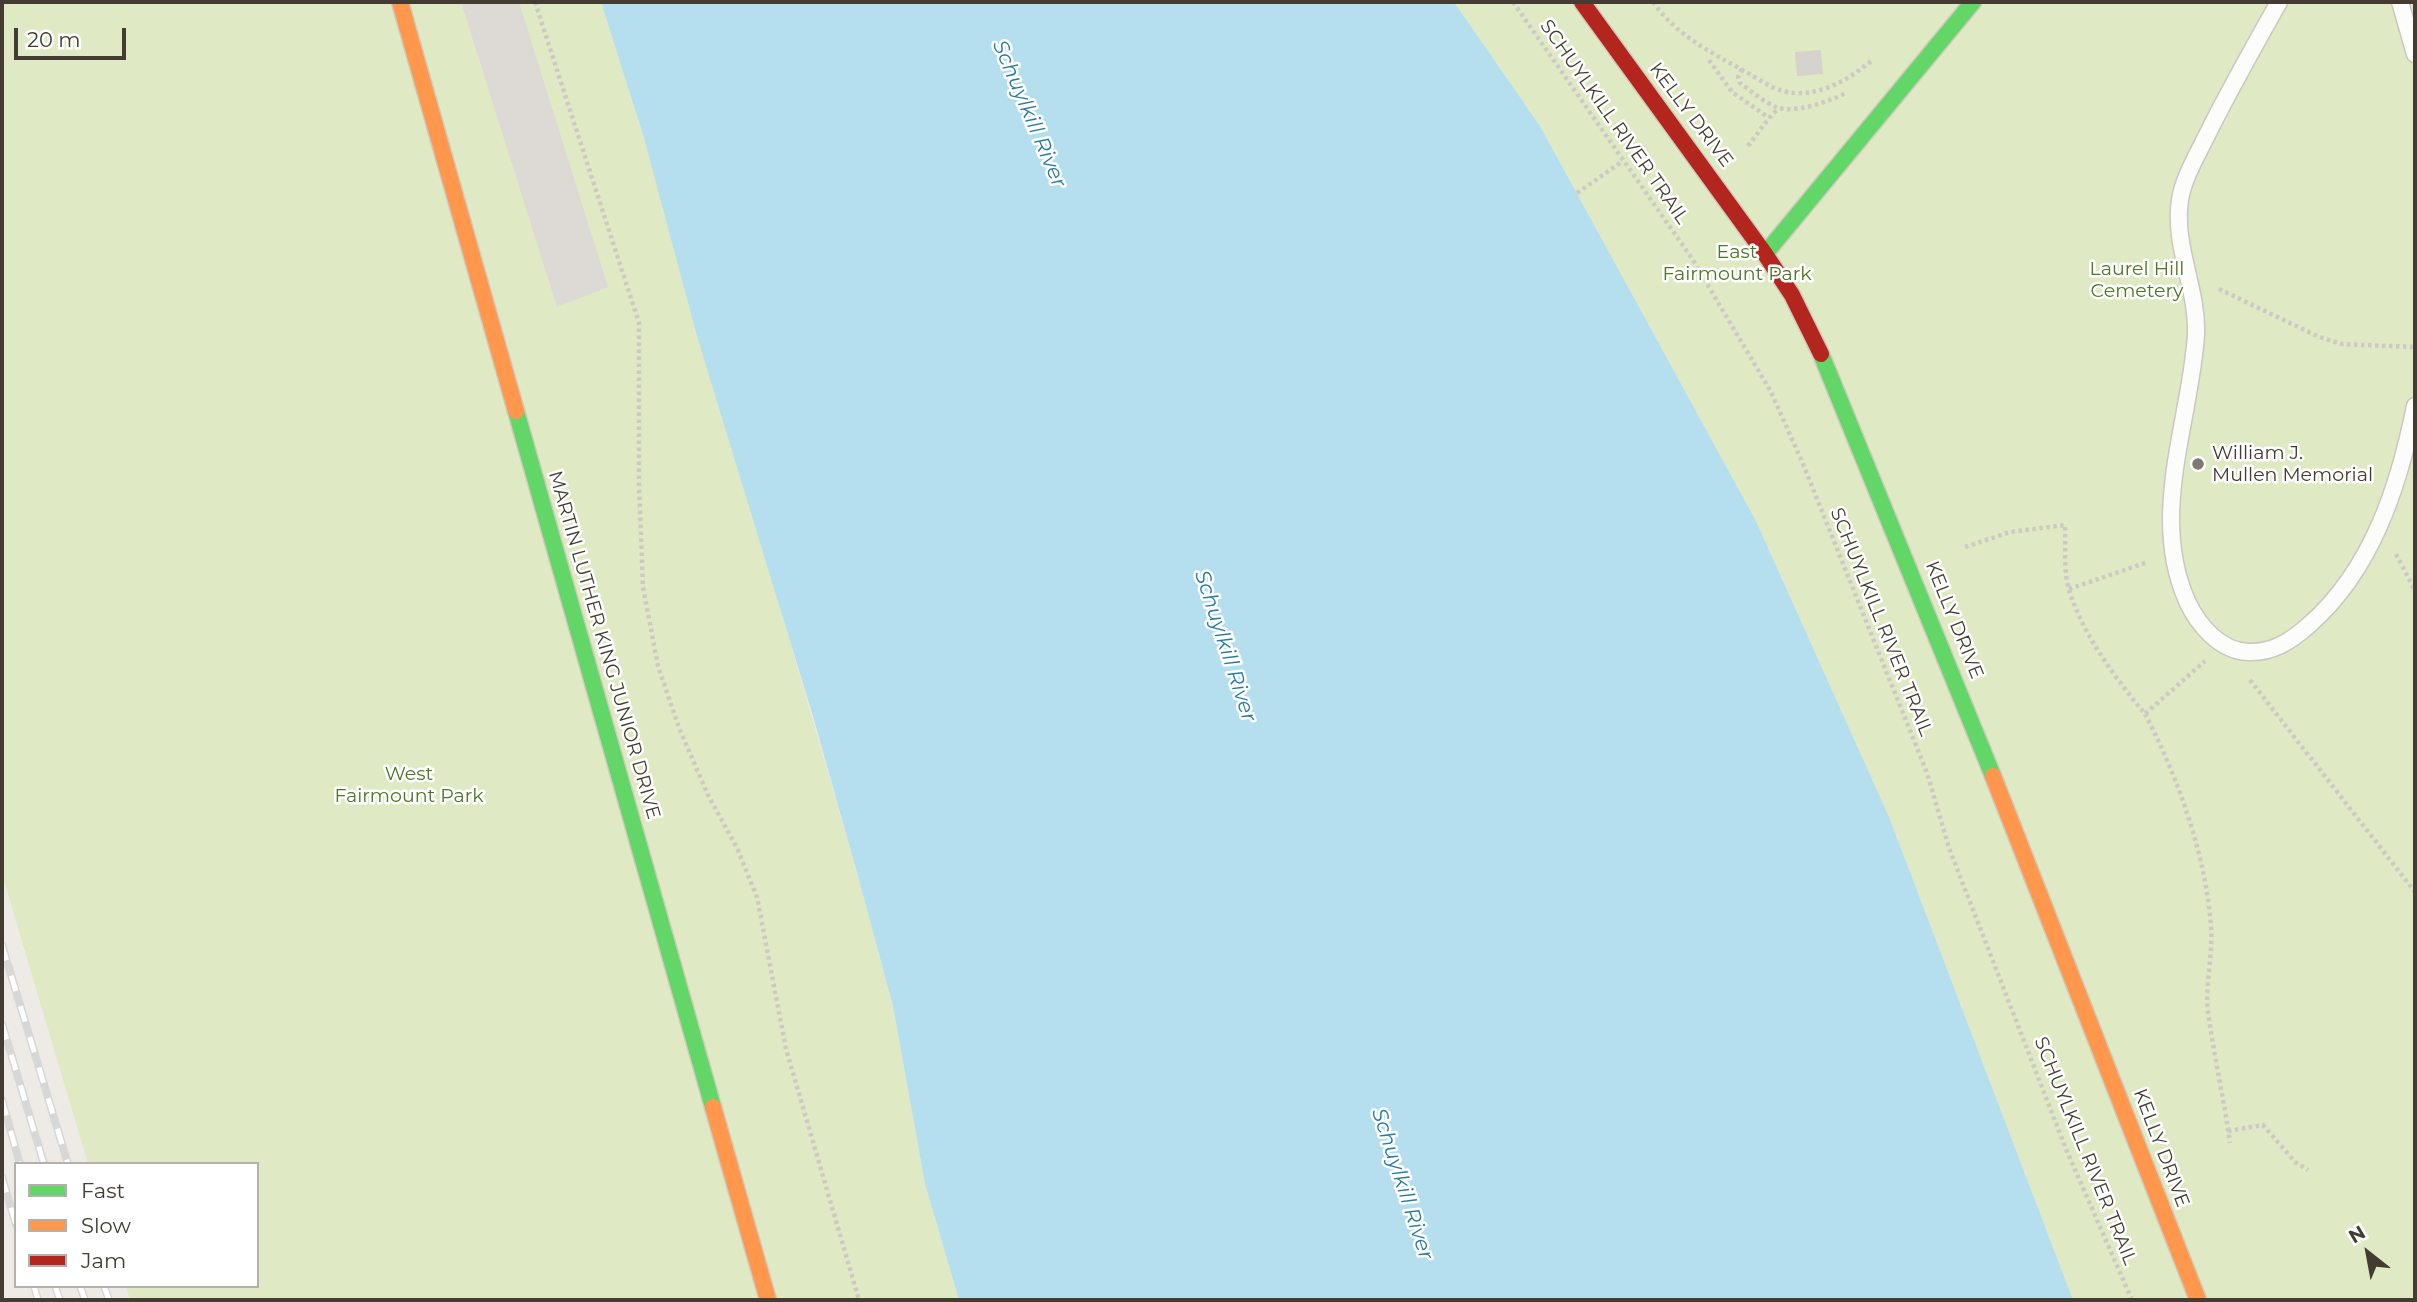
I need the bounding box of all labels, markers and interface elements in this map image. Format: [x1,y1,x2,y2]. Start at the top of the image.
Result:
scale bar [18,14,130,58]
street label: SCHUYLKILL RIVER TRAIL [1535,16,1693,228]
text: 20 m [27,27,81,52]
water label: Schuylkill River [987,36,1071,192]
street label: KELLY DRIVE [1644,58,1738,172]
park label: East Fairmount Park [1662,241,1812,285]
park label: Laurel Hill Cemetery [2090,258,2184,302]
place label: William J. Mullen Memorial [2212,442,2373,486]
marker: William J. Mullen Memorial [2190,456,2206,472]
street label: MARTIN LUTHER KING JUNIOR DRIVE [543,468,665,822]
street label: SCHUYLKILL RIVER TRAIL [1825,505,1937,739]
street label: KELLY DRIVE [1920,558,1988,682]
water label: Schuylkill River [1189,567,1261,725]
park label: West Fairmount Park [334,763,484,807]
street label: SCHUYLKILL RIVER TRAIL [2029,1034,2141,1268]
street label: KELLY DRIVE [2128,1086,2194,1210]
water label: Schuylkill River [1366,1105,1438,1263]
legend [14,1162,259,1288]
text: Fast [81,1178,125,1203]
text: Slow [81,1213,131,1238]
north arrow [2333,1218,2403,1288]
text: N [2344,1221,2369,1248]
text: Jam [81,1248,126,1273]

